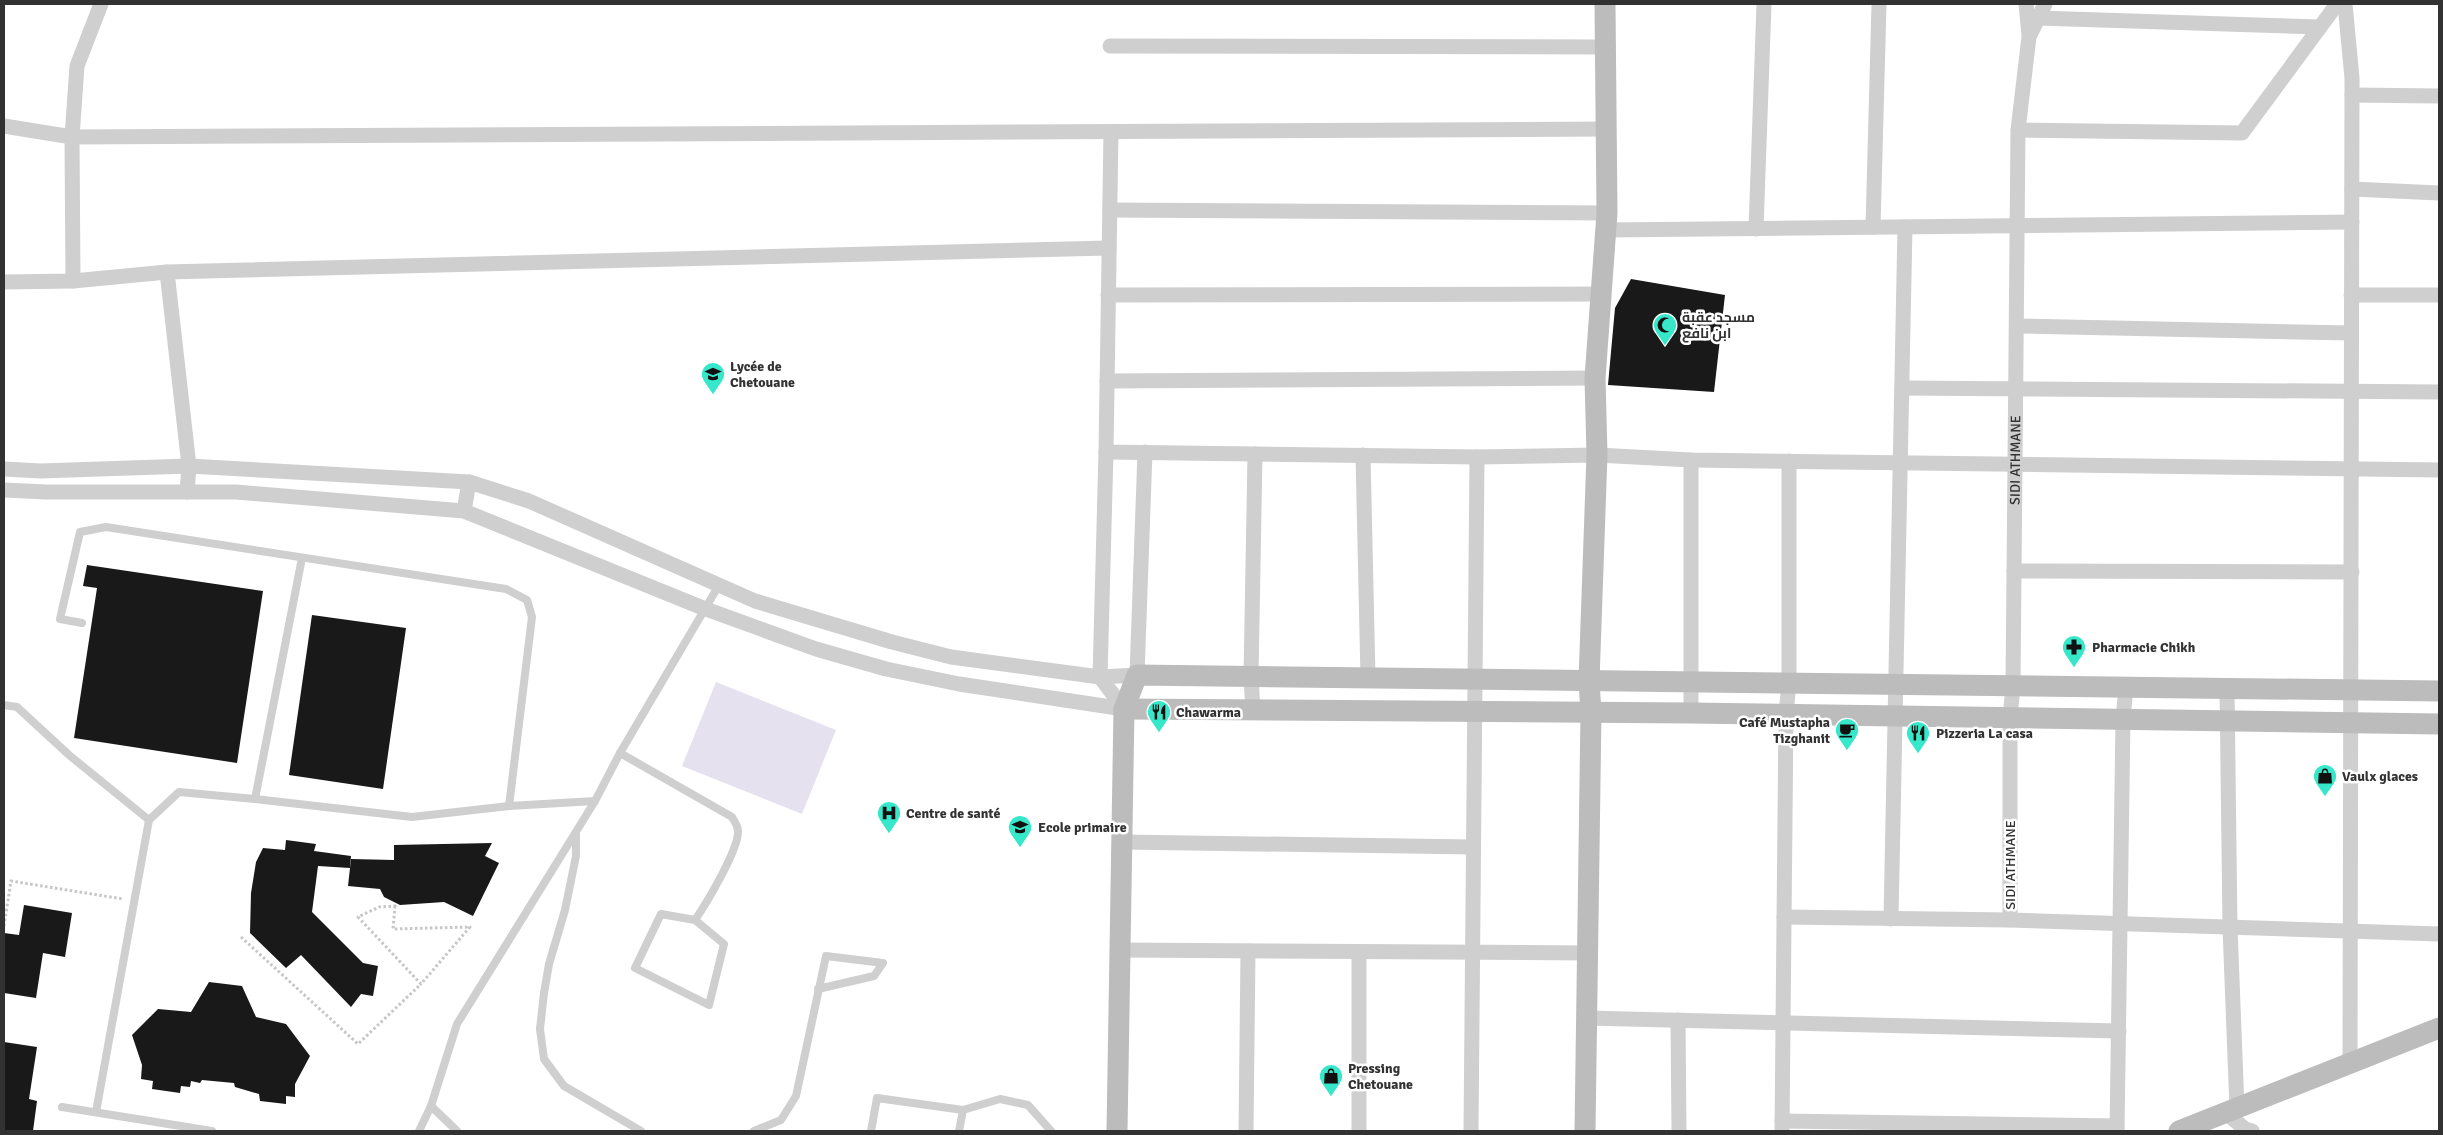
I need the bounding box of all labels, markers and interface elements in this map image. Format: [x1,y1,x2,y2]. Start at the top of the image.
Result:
place label: مسجد عقبة ابن نافع [1682,309,1755,343]
mosque icon: مسجد عقبة ابن نافع [1652,312,1678,346]
place label: Lycée de Chetouane [730,358,795,391]
school or university icon: Lycée de Chetouane [700,361,726,395]
street label: SIDI ATHMANE [2006,415,2024,505]
pharmacy icon: Pharmacie Chikh [2061,634,2087,668]
place label: Pharmacie Chikh [2092,639,2196,656]
restaurant icon: Chawarma [1146,699,1172,733]
place label: Chawarma [1176,704,1241,721]
place label: Café Mustapha Tizghanit [1739,714,1831,747]
cafe icon: Café Mustapha Tizghanit [1834,717,1860,751]
restaurant icon: Pizzeria La casa [1905,720,1931,754]
place label: Pizzeria La casa [1936,725,2033,742]
shop icon: Vaulx glaces [2312,763,2338,797]
place label: Vaulx glaces [2342,768,2418,785]
hospital icon: Centre de santé [876,800,902,834]
place label: Centre de santé [906,805,1000,822]
school or university icon: Ecole primaire [1007,814,1033,848]
place label: Ecole primaire [1038,819,1127,836]
street label: SIDI ATHMANE [2002,820,2019,910]
place label: Pressing Chetouane [1348,1060,1413,1093]
shop icon: Pressing Chetouane [1318,1063,1344,1097]

